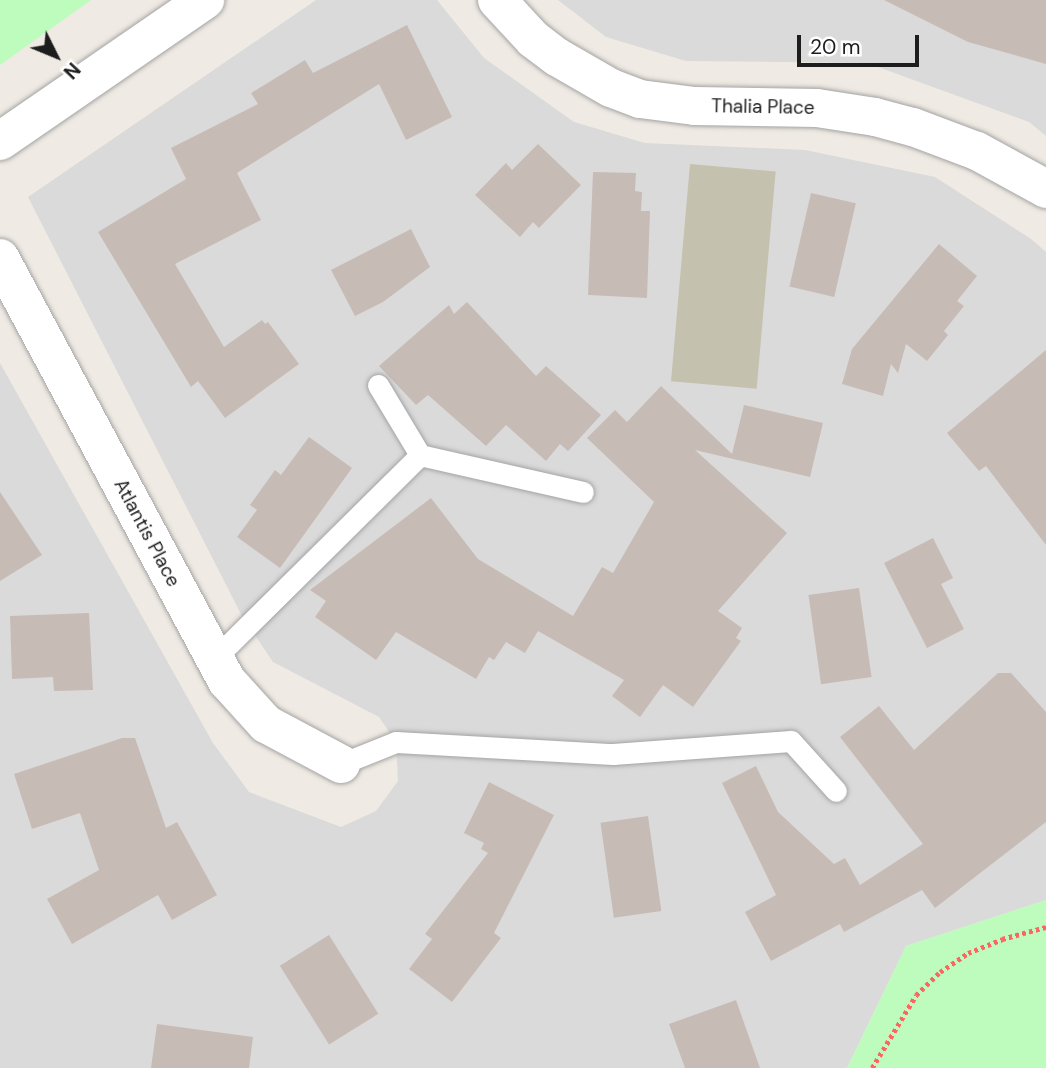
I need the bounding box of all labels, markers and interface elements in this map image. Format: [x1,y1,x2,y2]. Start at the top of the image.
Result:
north arrow [21,21,91,91]
scale bar [801,21,923,65]
text: 20 m [810,33,861,61]
text: N [58,57,86,84]
street label: Thalia Place [711,95,815,119]
street label: Atlantis Place [109,475,185,591]

